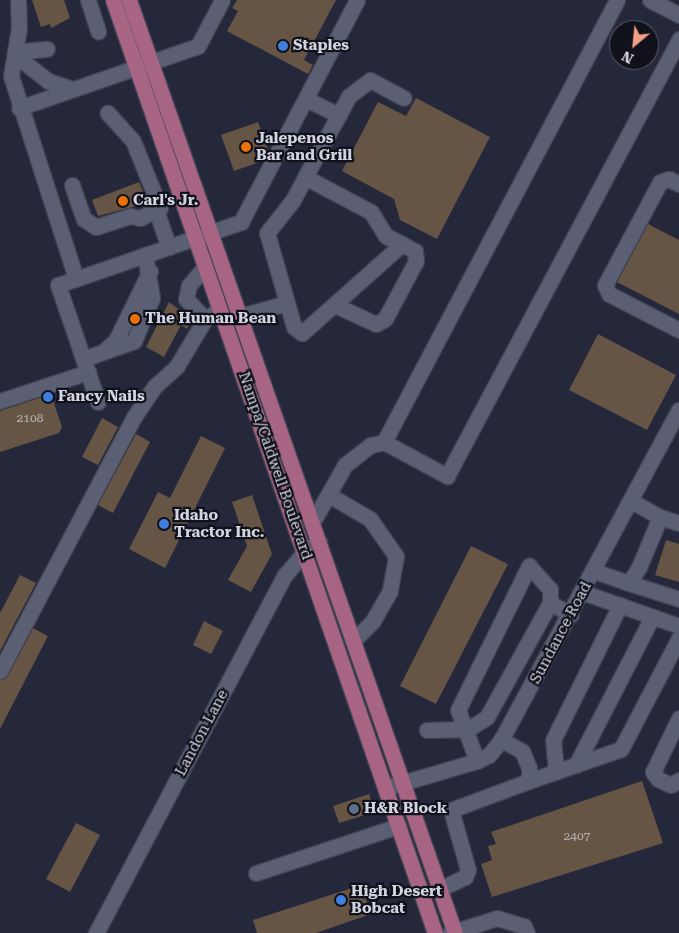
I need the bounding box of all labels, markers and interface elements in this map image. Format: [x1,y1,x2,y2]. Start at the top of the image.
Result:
north arrow [609,20,659,70]
place label: Staples [293,37,349,55]
marker: Staples [277,40,289,52]
text: N [619,48,636,67]
place label: Jalepenos Bar and Grill [256,129,352,164]
marker: Jalepenos Bar and Grill [240,141,252,153]
place label: Carl's Jr. [133,192,198,210]
marker: Carl's Jr. [117,195,129,207]
place label: The Human Bean [145,310,276,328]
marker: The Human Bean [129,313,141,325]
street label: Nampa/Caldwell Boulevard [234,370,316,562]
place label: Fancy Nails [58,388,145,406]
marker: Fancy Nails [42,391,54,403]
house number: 2108 [17,412,43,426]
place label: Idaho Tractor Inc. [174,506,264,541]
marker: Idaho Tractor Inc. [158,518,170,530]
street label: Sundance Road [527,579,595,687]
street label: Landon Lane [172,687,232,779]
place label: H&R Block [364,800,447,818]
marker: H&R Block [348,803,360,815]
house number: 2407 [564,830,590,844]
place label: High Desert Bobcat [351,882,442,917]
marker: High Desert Bobcat [335,894,347,906]

